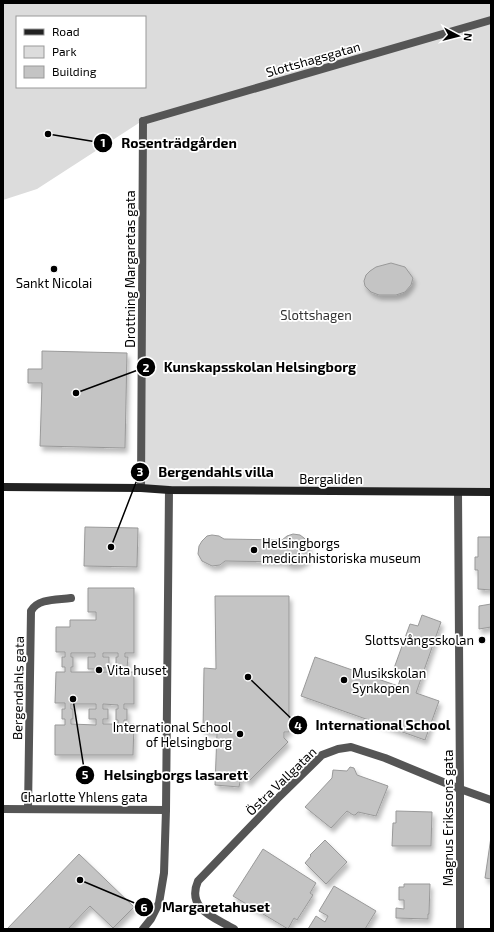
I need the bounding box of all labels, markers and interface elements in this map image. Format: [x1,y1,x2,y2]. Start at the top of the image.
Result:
legend [16,16,146,88]
north arrow [438,16,478,56]
text: Road [52,24,80,38]
text: N [461,33,475,42]
street label: Slottshagsgatan [264,38,362,80]
text: Park [52,44,77,58]
text: Building [52,64,97,78]
callout: Rosenträdgården [93,130,244,156]
text: Rosenträdgården [121,134,237,151]
text: 1 [100,135,106,149]
street label: Drottning Margaretas gata [122,190,138,348]
marker: Sankt Nicolai [49,264,59,274]
place label: Sankt Nicolai [16,275,92,291]
park label: Slottshagen [280,307,352,323]
callout: Kunskapsskolan Helsingborg [136,354,364,380]
text: Kunskapsskolan Helsingborg [164,358,356,375]
text: 2 [143,360,150,374]
callout: Bergendahls villa [130,459,282,485]
text: Bergendahls villa [158,463,274,480]
text: 3 [137,464,144,478]
street label: Bergaliden [299,471,363,487]
place label: Helsingborgs medicinhistoriska museum [262,535,421,566]
marker: Helsingborgs medicinhistoriska museum [249,545,259,555]
place label: Slottsvångsskolan [365,632,474,648]
marker: Slottsvångsskolan [477,635,487,645]
street label: Bergendahls gata [9,636,27,740]
place label: Vita huset [107,662,167,678]
marker: Vita huset [94,665,104,675]
place label: Musikskolan Synkopen [352,665,426,696]
marker: Musikskolan Synkopen [339,675,349,685]
callout: International School [288,712,459,738]
text: International School [316,716,451,733]
text: 4 [294,718,302,732]
place label: International School of Helsingborg [113,719,232,750]
marker: International School of Helsingborg [235,729,245,739]
street label: Östra Vallgatan [243,743,319,819]
street label: Magnus Erikssons gata [440,750,456,886]
callout: Helsingborgs lasarett [75,762,256,788]
text: Helsingborgs lasarett [104,766,248,783]
text: 5 [82,767,89,781]
street label: Charlotte Yhlens gata [20,789,148,805]
callout: Margaretahuset [134,894,278,920]
text: Margaretahuset [162,898,270,915]
text: 6 [140,900,148,914]

